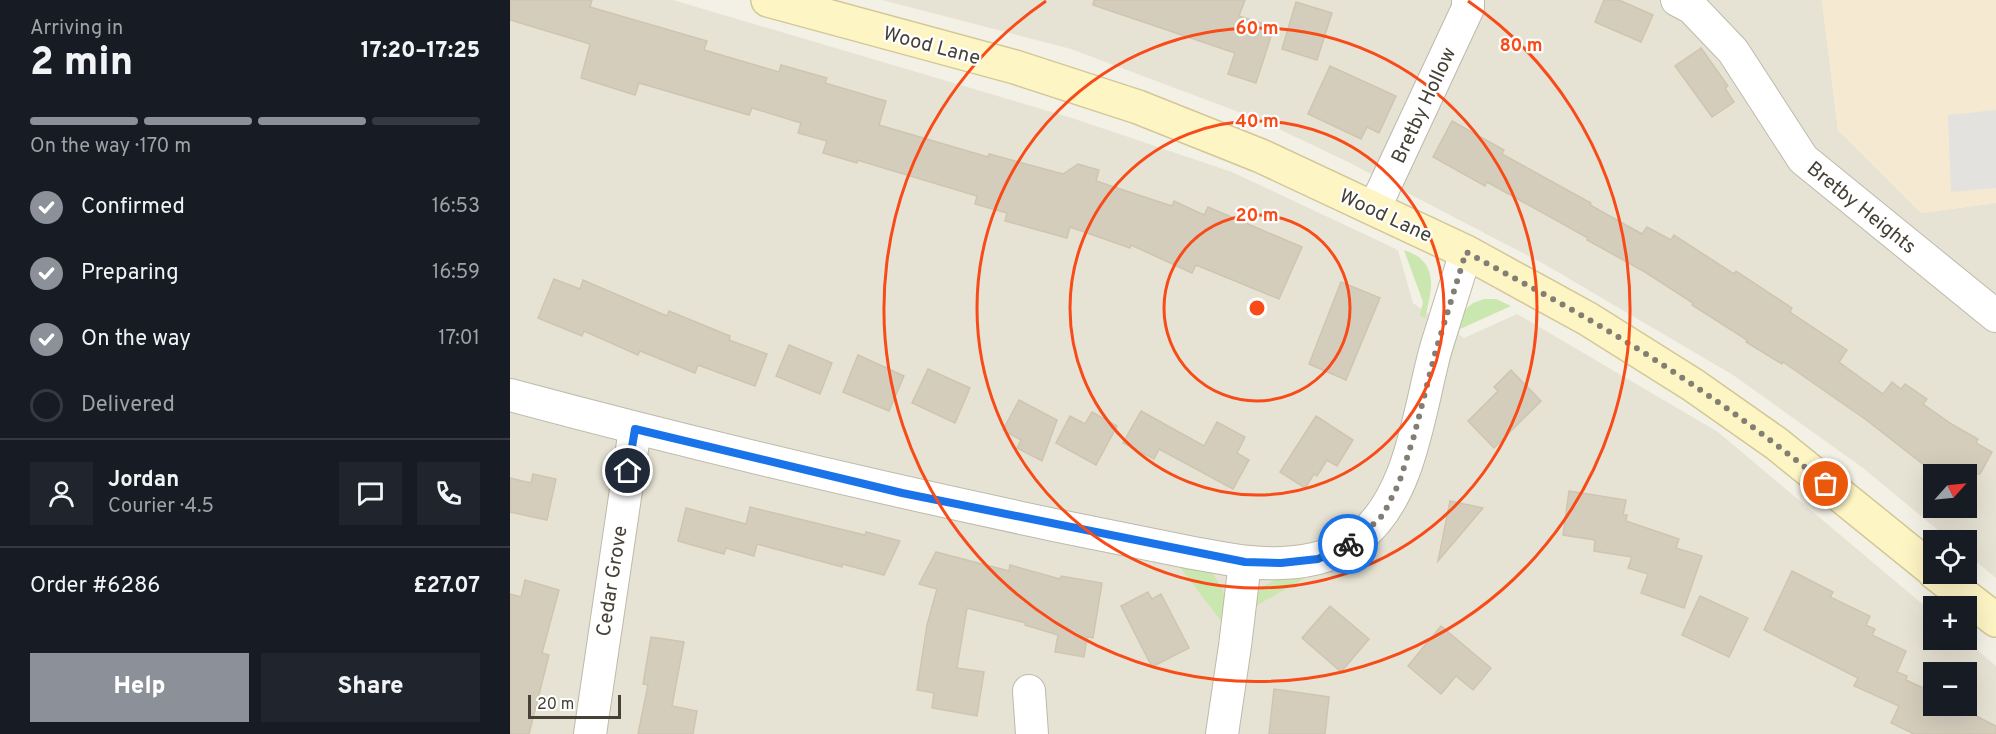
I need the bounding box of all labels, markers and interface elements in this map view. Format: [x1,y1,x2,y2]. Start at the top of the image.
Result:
text: Arriving in [30,16,123,42]
text: 60 m [1235,18,1279,41]
street label: Wood Lane [880,21,983,72]
text: 80 m [1499,35,1543,58]
text: 17:20–17:25 [361,38,480,65]
text: 2 min [30,40,133,89]
street label: Bretby Hollow [1387,43,1463,168]
text: 40 m [1235,111,1279,134]
text: On the way · 170 m [30,134,191,160]
street label: Bretby Heights [1801,156,1921,261]
street label: Wood Lane [1335,184,1436,250]
icon: check [30,191,63,224]
text: Confirmed [81,194,185,221]
text: 16:53 [432,194,480,220]
text: 20 m [1235,205,1279,228]
icon: check [30,257,63,290]
text: Preparing [81,260,179,287]
text: 16:59 [432,260,480,286]
centre of rings [1247,298,1267,318]
icon: check [30,323,63,356]
text: On the way [81,326,191,353]
text: 17:01 [438,326,480,352]
text: Delivered [81,392,175,419]
pin [602,445,653,496]
icon: home [611,454,644,487]
pin [1800,458,1851,509]
button: person [30,462,93,525]
button: chat [339,462,402,525]
button: phone [417,462,480,525]
north arrow [1923,464,1977,518]
map controls [1923,464,1977,716]
text: Jordan [108,467,179,494]
icon: bag [1809,467,1842,500]
text: Courier · 4.5 [108,494,214,520]
courier [1318,514,1378,574]
street label: Cedar Grove [591,524,635,638]
icon: bike [1332,528,1365,561]
button: locate [1923,530,1977,584]
text: Order #6286 [30,573,161,600]
text: £27.07 [413,573,480,600]
button: + [1923,596,1977,650]
button: Help [30,653,249,722]
button: Share [261,653,480,722]
button: − [1923,662,1977,716]
scale bar [528,692,621,720]
text: 20 m [537,695,574,715]

